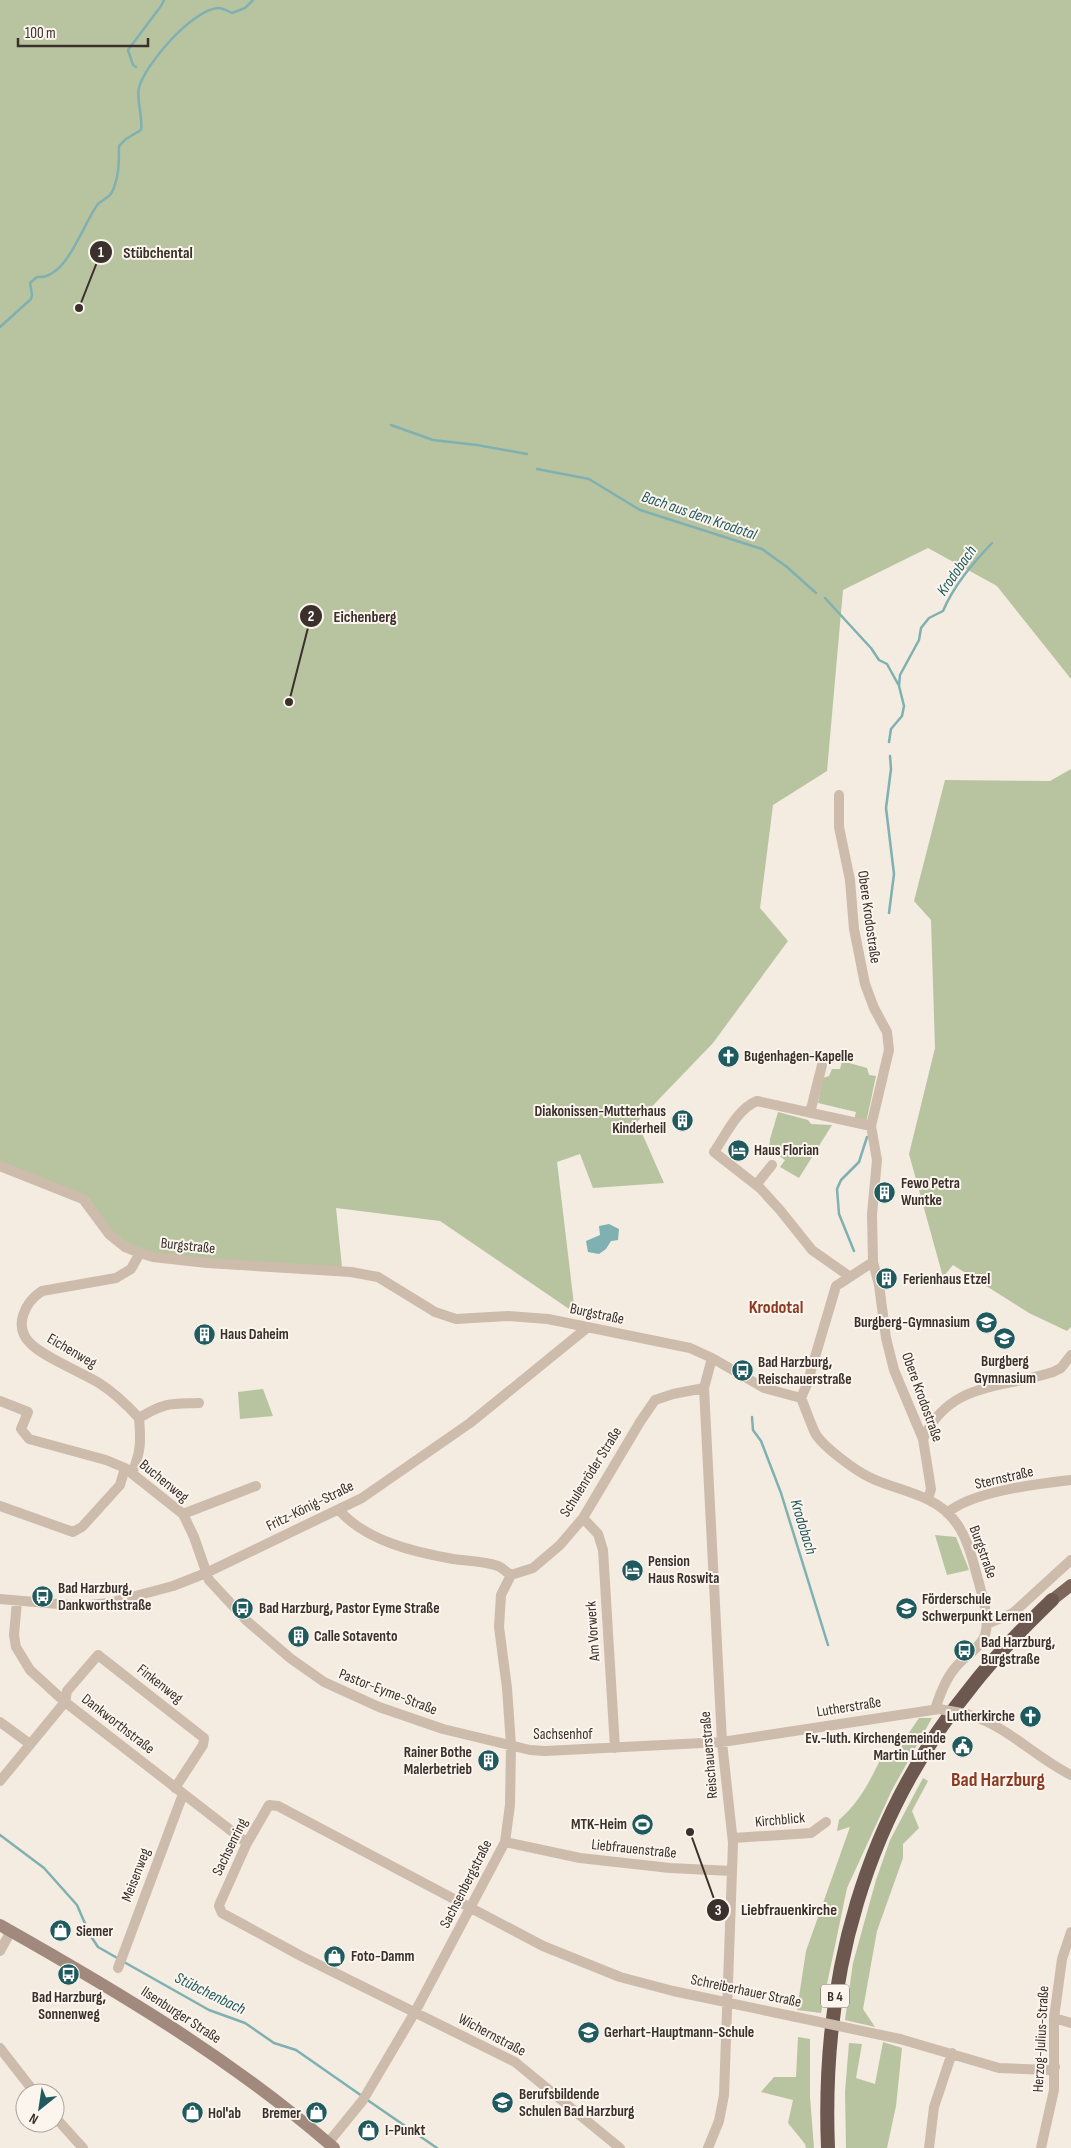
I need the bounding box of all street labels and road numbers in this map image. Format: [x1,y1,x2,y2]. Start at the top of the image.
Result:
street label: Obere Krodostraße [853,869,885,965]
street label: Burgstraße [160,1234,216,1258]
street label: Burgstraße [568,1299,626,1329]
street label: Eichenweg [44,1329,100,1373]
street label: Obere Krodostraße [897,1350,947,1444]
street label: Schulenröder Straße [556,1423,626,1521]
street label: Buchenweg [135,1455,193,1507]
street label: Sternstraße [973,1462,1035,1494]
street label: Fritz-König-Straße [263,1477,357,1535]
street label: Burgstraße [965,1523,1001,1581]
street label: Am Vorwerk [581,1600,605,1663]
street label: Finkenweg [133,1660,187,1708]
street label: Pastor-Eyme-Straße [336,1665,440,1719]
street label: Dankworthstraße [78,1690,158,1758]
street label: Lutherstraße [815,1693,883,1721]
street label: Reischauerstraße [696,1711,722,1799]
street label: Sachsenhof [533,1725,593,1744]
street label: Kirchblick [754,1808,806,1832]
street label: Sachsenring [208,1815,252,1879]
street label: Liebfrauenstraße [590,1835,678,1863]
street label: Sachsenbergstraße [436,1837,496,1931]
street label: Meisenweg [117,1845,155,1905]
street label: Schreiberhauer Straße [689,1970,803,2012]
street label: Ilsenburger Straße [137,1982,225,2048]
road number: B 4 [821,1984,849,2008]
street label: Herzog-Julius-Straße [1029,1985,1053,2093]
street label: Wichernstraße [455,2009,529,2061]

